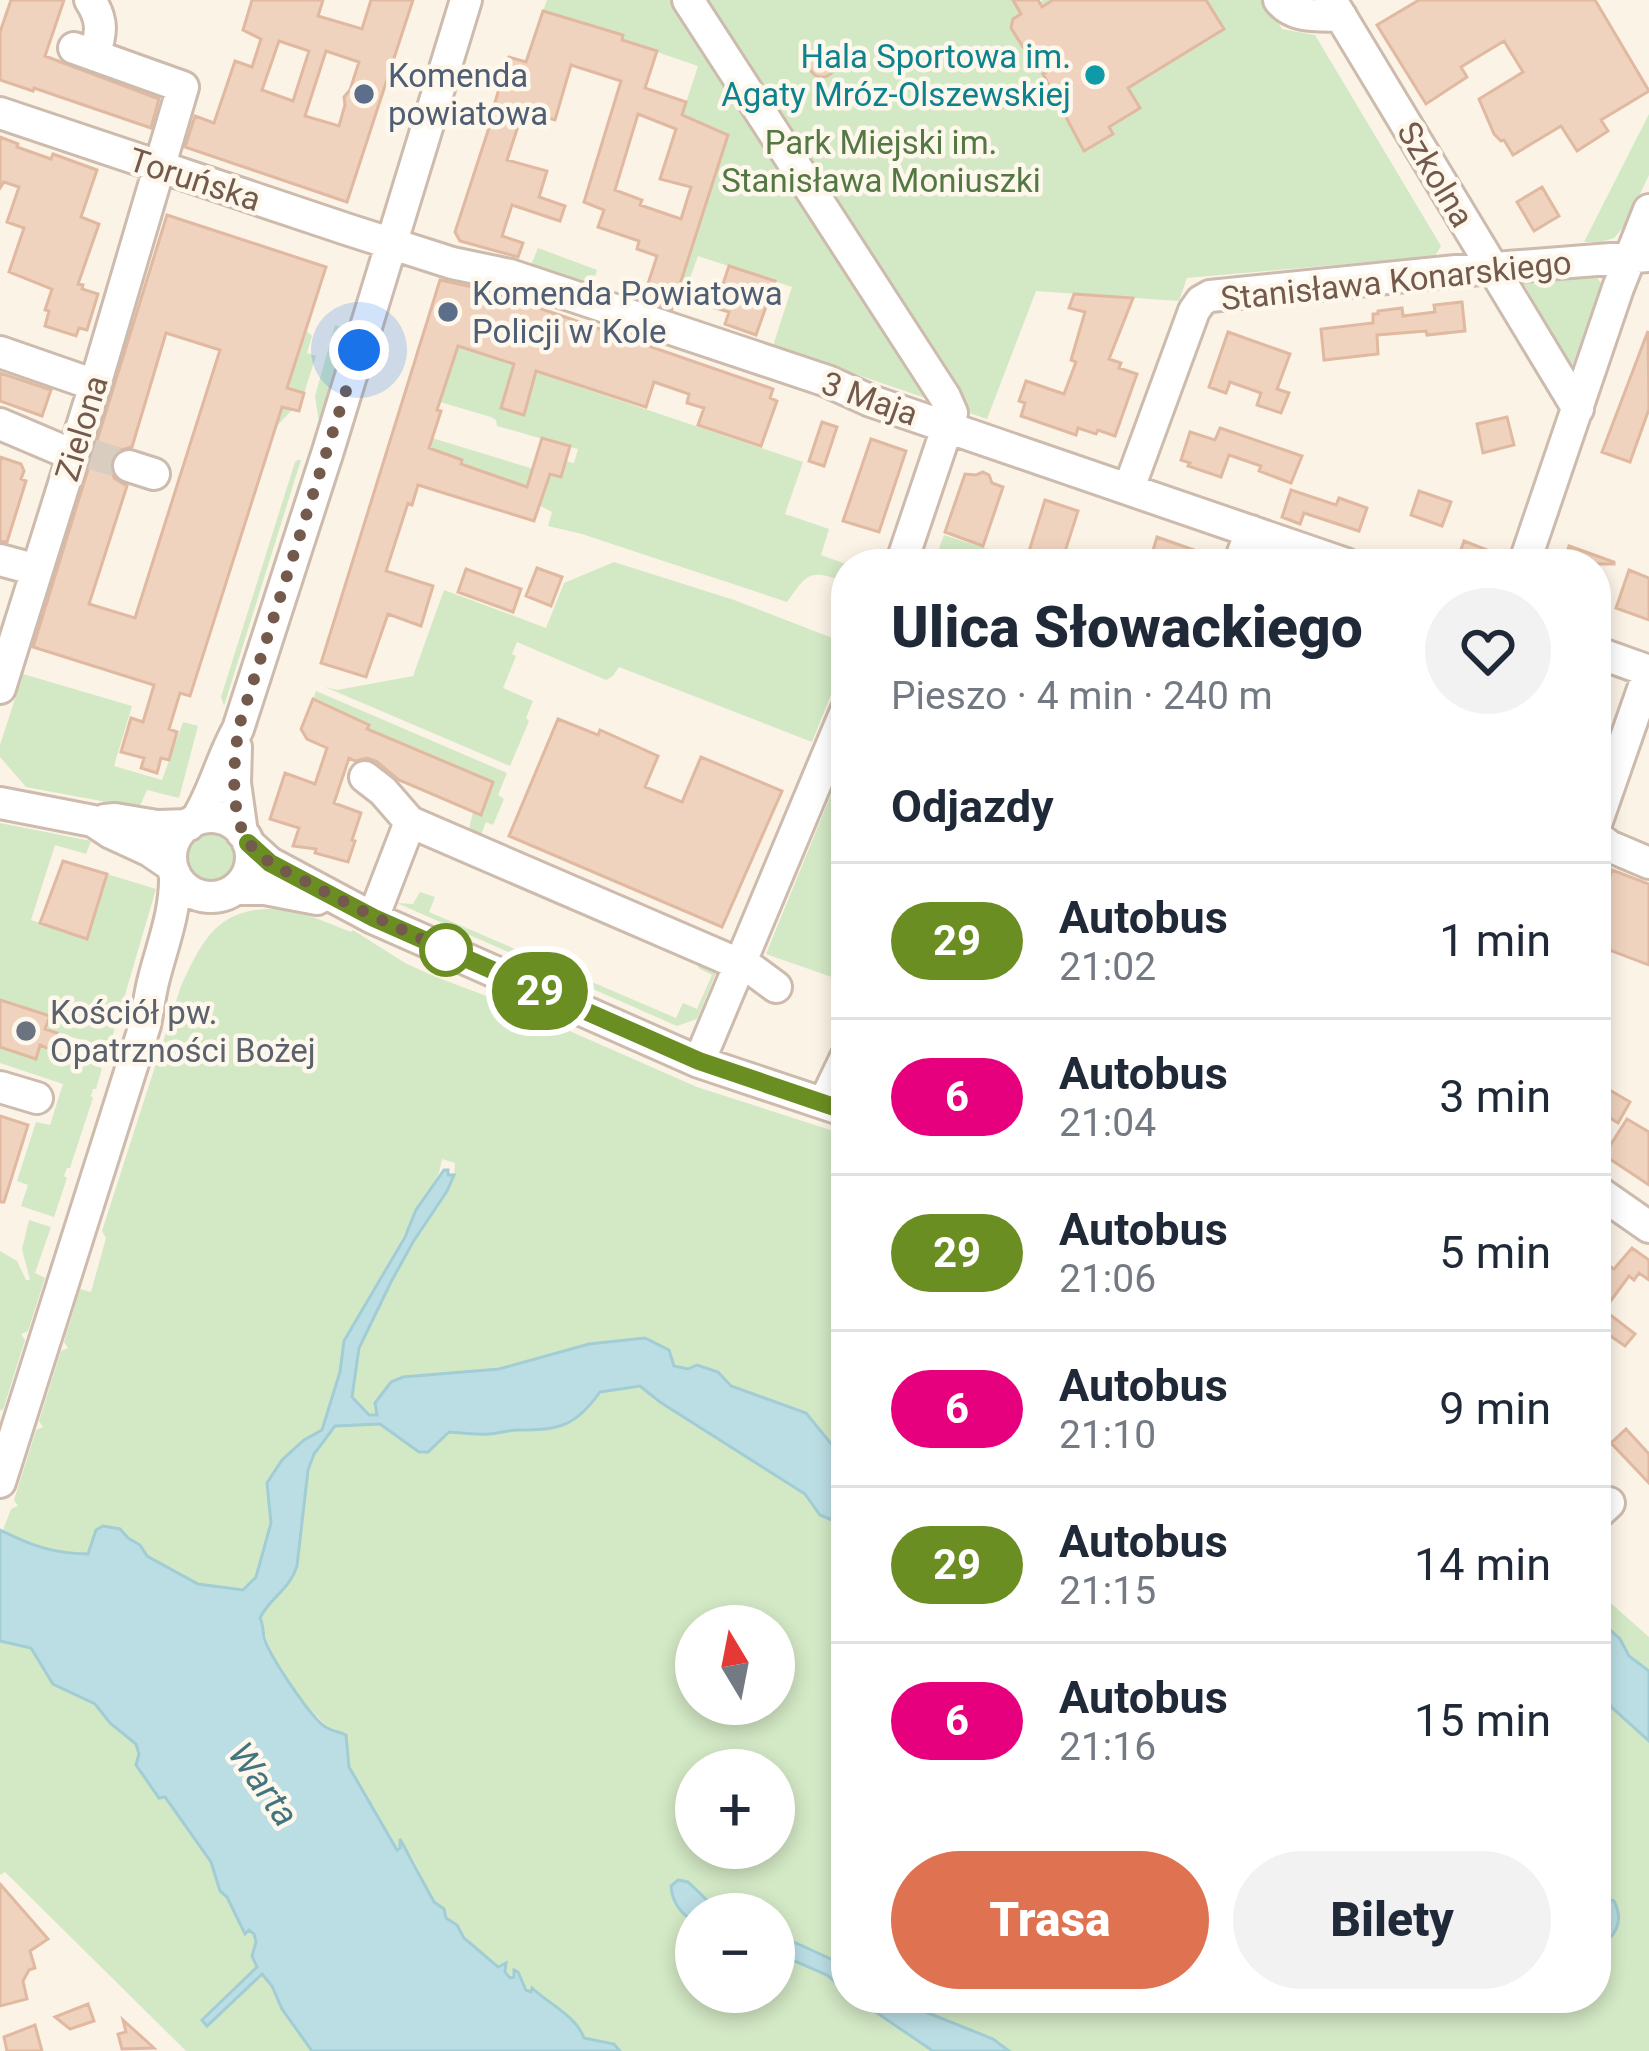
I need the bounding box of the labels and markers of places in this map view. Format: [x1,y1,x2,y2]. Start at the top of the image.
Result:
place label: Hala Sportowa im. Agaty Mróz-Olszewskiej [721,37,1071,114]
place label: Komenda powiatowa [388,56,548,133]
marker: Hala Sportowa im. Agaty Mróz-Olszewskiej [1082,62,1108,88]
marker: Komenda powiatowa [351,81,377,107]
place label: Komenda Powiatowa Policji w Kole [472,274,783,351]
marker: Komenda Powiatowa Policji w Kole [435,299,461,325]
unlabelled marker [421,925,471,975]
place label: Kościół pw. Opatrzności Bożej [50,993,316,1070]
marker: Kościół pw. Opatrzności Bożej [13,1018,39,1044]

